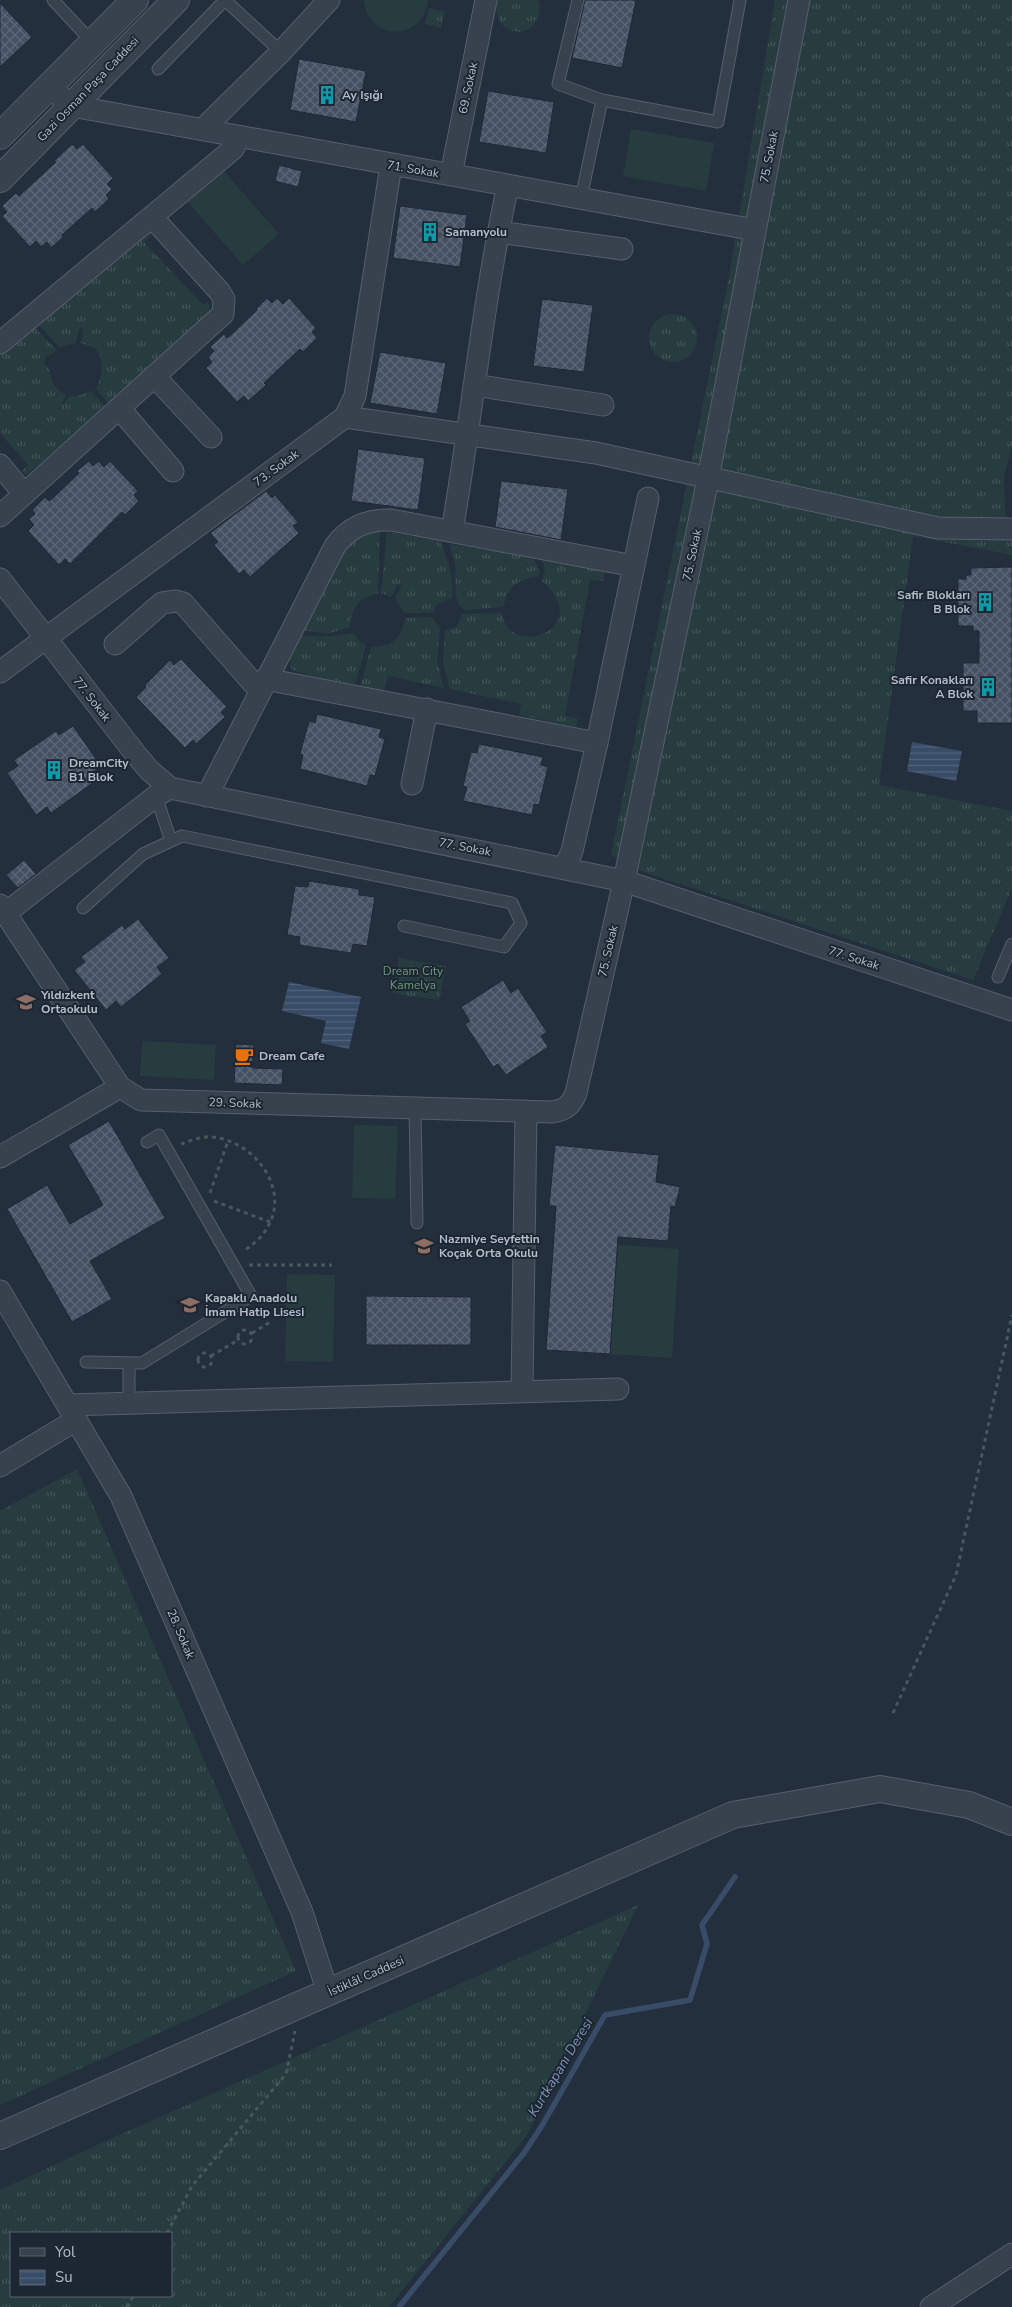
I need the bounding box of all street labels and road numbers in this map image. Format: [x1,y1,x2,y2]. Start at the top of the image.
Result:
street label: Gazi Osman Paşa Caddesi [34,33,142,145]
street label: 69. Sokak [455,60,481,115]
street label: 75. Sokak [756,129,782,184]
street label: 71. Sokak [386,157,441,182]
street label: 73. Sokak [250,445,303,490]
street label: 75. Sokak [679,527,705,582]
street label: 77. Sokak [70,673,115,725]
street label: 77. Sokak [438,834,493,860]
street label: 75. Sokak [594,923,622,978]
street label: 77. Sokak [827,942,882,974]
street label: 29. Sokak [208,1094,263,1112]
street label: 28. Sokak [163,1607,199,1662]
street label: İstiklâl Caddesi [326,1952,406,2000]

